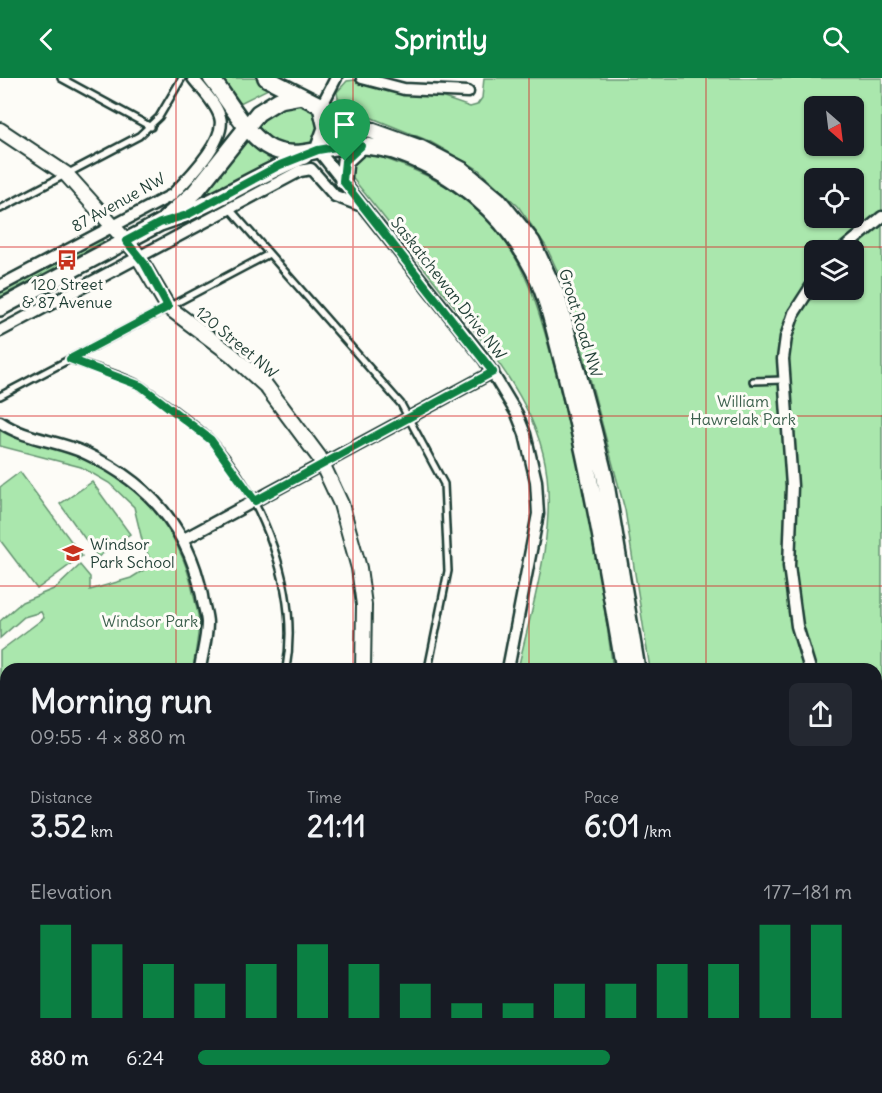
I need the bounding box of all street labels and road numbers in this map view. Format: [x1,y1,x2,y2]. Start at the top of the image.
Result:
street label: 87 Avenue NW [68,168,169,236]
street label: Saskatchewan Drive NW [387,213,511,364]
street label: Groat Road NW [555,266,607,380]
street label: 120 Street NW [192,302,283,383]

